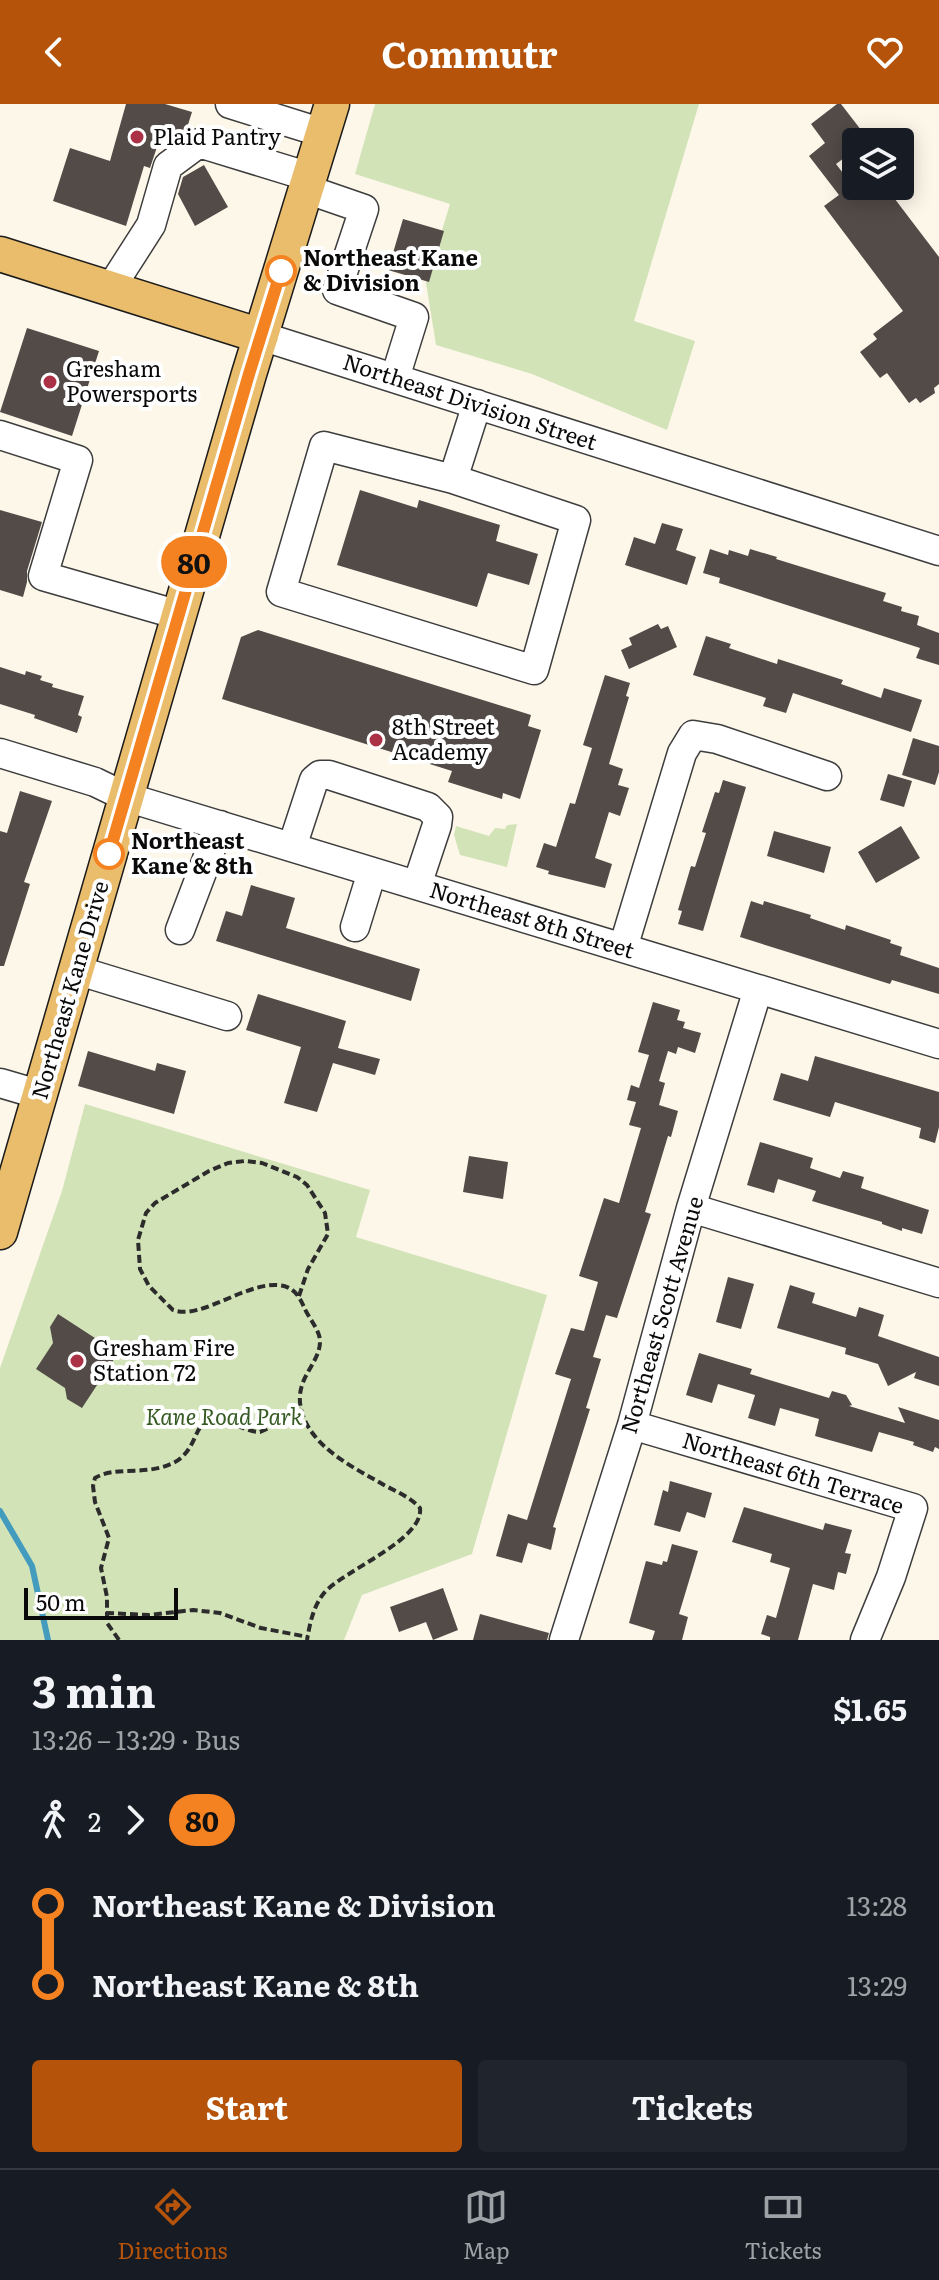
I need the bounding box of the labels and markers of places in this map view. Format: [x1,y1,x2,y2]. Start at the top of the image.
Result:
place label: Plaid Pantry [153,119,281,152]
marker: Plaid Pantry [128,128,146,146]
place label: Northeast Kane & Division [303,240,478,298]
marker: Northeast Kane & Division [266,256,296,286]
place label: Gresham Powersports [66,351,197,409]
marker: Gresham Powersports [41,373,59,391]
place label: 8th Street Academy [392,709,495,767]
marker: 8th Street Academy [367,731,385,749]
place label: Northeast Kane & 8th [131,823,253,881]
marker: Northeast Kane & 8th [94,839,124,869]
place label: Gresham Fire Station 72 [93,1330,235,1388]
marker: Gresham Fire Station 72 [68,1352,86,1370]

